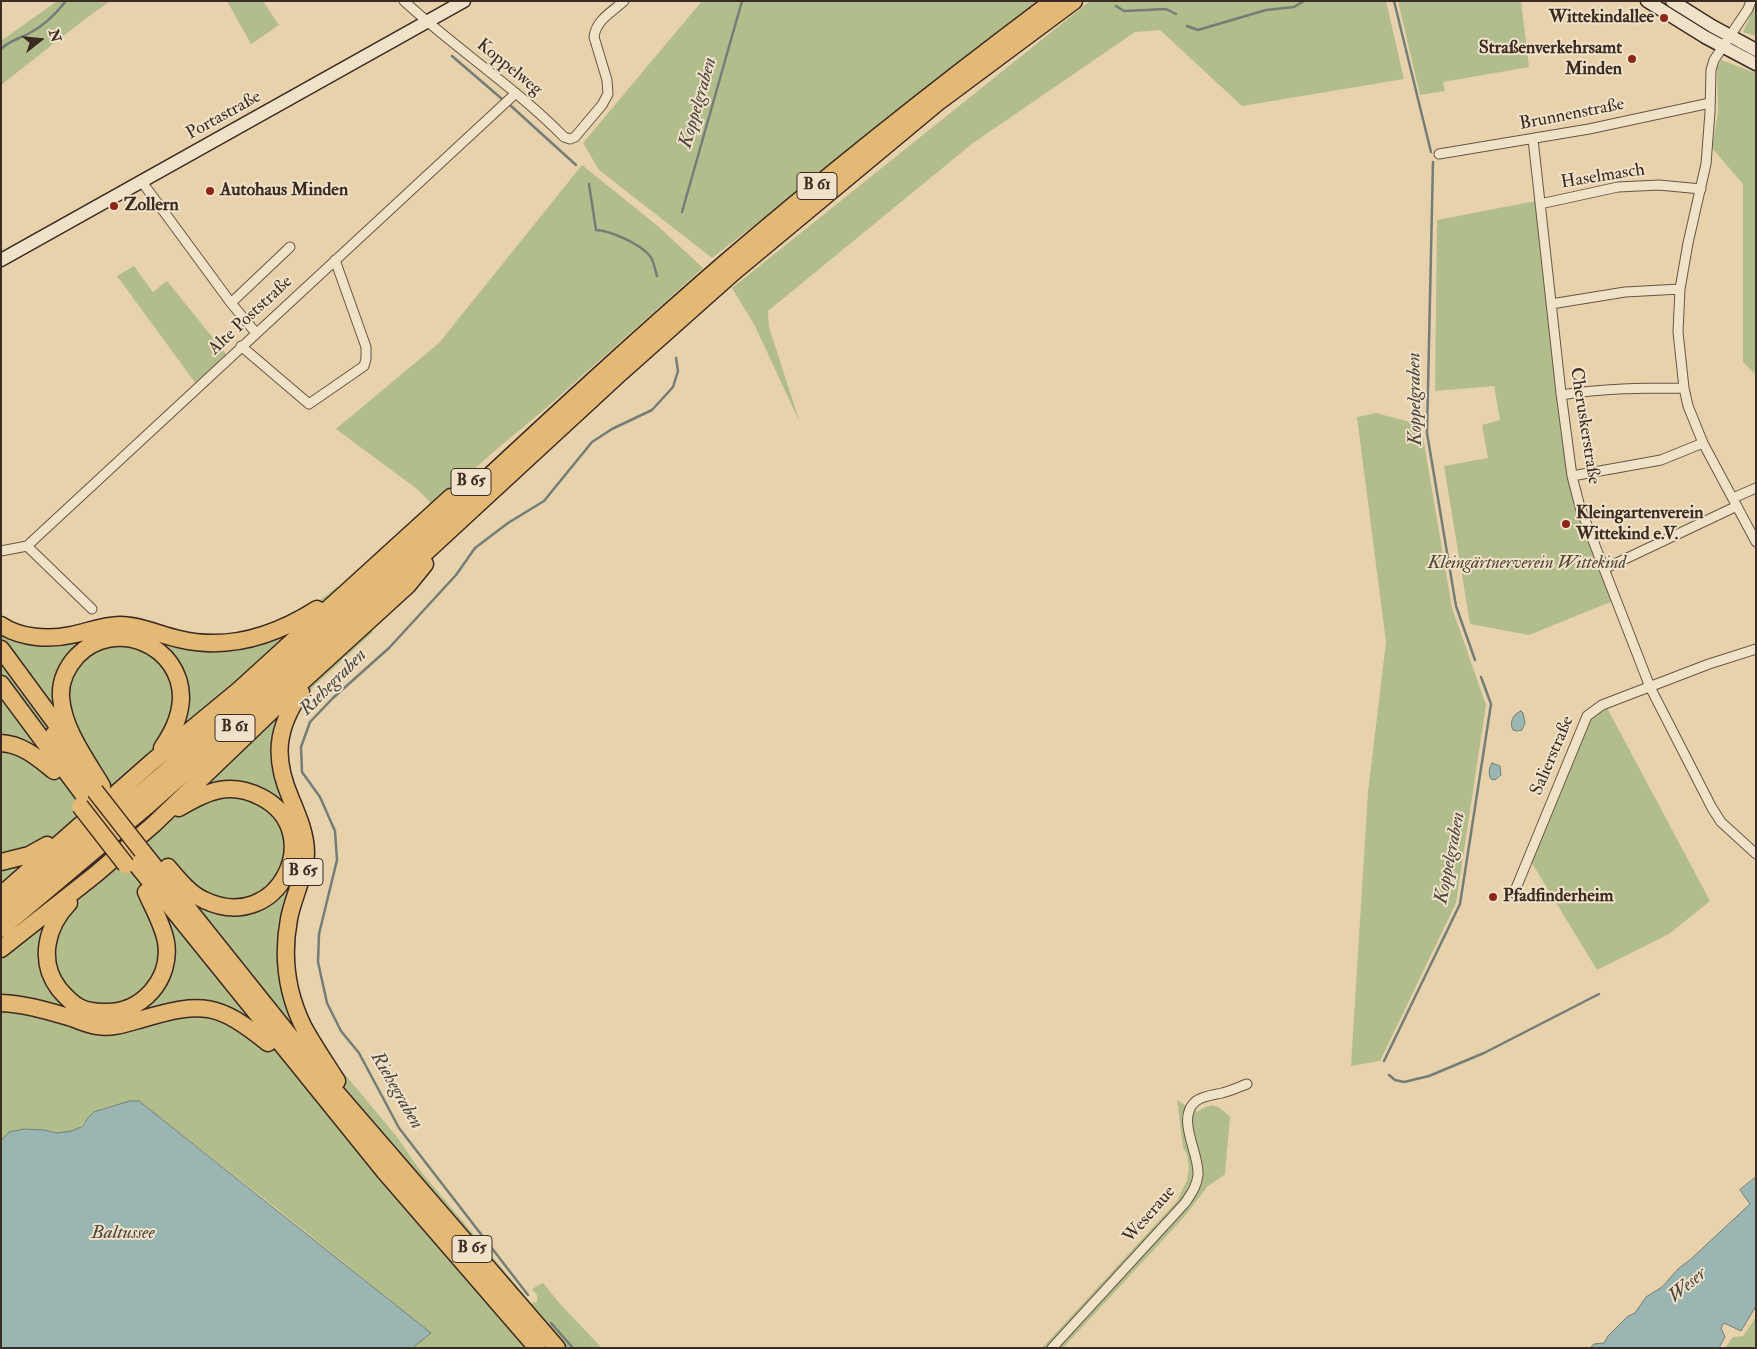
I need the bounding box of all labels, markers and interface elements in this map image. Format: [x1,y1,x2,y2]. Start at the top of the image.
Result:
place label: Wittekindallee [1549,7,1654,29]
marker: Wittekindallee [1658,12,1670,24]
north arrow [15,15,65,65]
text: N [45,27,65,44]
street label: Koppelweg [472,35,546,101]
place label: Straßenverkehrsamt Minden [1479,38,1622,80]
marker: Straßenverkehrsamt Minden [1626,53,1638,65]
water label: Koppelgraben [675,55,723,151]
street label: Portastraße [183,87,265,145]
street label: Brunnenstraße [1518,94,1626,136]
street label: Haselmasch [1559,160,1647,194]
road number: B 61 [797,172,837,200]
place label: Autohaus Minden [220,180,348,202]
marker: Autohaus Minden [204,185,216,197]
place label: Zollern [124,195,179,217]
marker: Zollern [108,200,120,212]
street label: Alte Poststraße [204,272,298,360]
water label: Koppelgraben [1404,352,1428,446]
street label: Cheruskerstraße [1564,366,1604,486]
road number: B 65 [451,468,491,496]
place label: Kleingartenverein Wittekind e.V. [1576,503,1703,546]
marker: Kleingartenverein Wittekind e.V. [1560,518,1572,530]
park label: Kleingärtnerverein Wittekind [1428,553,1626,575]
water label: Riehegraben [296,645,372,721]
street label: Salierstraße [1527,713,1579,799]
road number: B 61 [215,714,255,741]
water label: Koppelgraben [1431,810,1471,906]
road number: B 65 [283,859,323,886]
place label: Pfadfinderheim [1503,886,1613,908]
marker: Pfadfinderheim [1487,891,1499,903]
water label: Riehegraben [365,1048,427,1134]
street label: Weseraue [1119,1182,1181,1248]
water label: Baltussee [91,1223,155,1245]
road number: B 65 [452,1236,492,1262]
water label: Weser [1664,1263,1712,1309]

